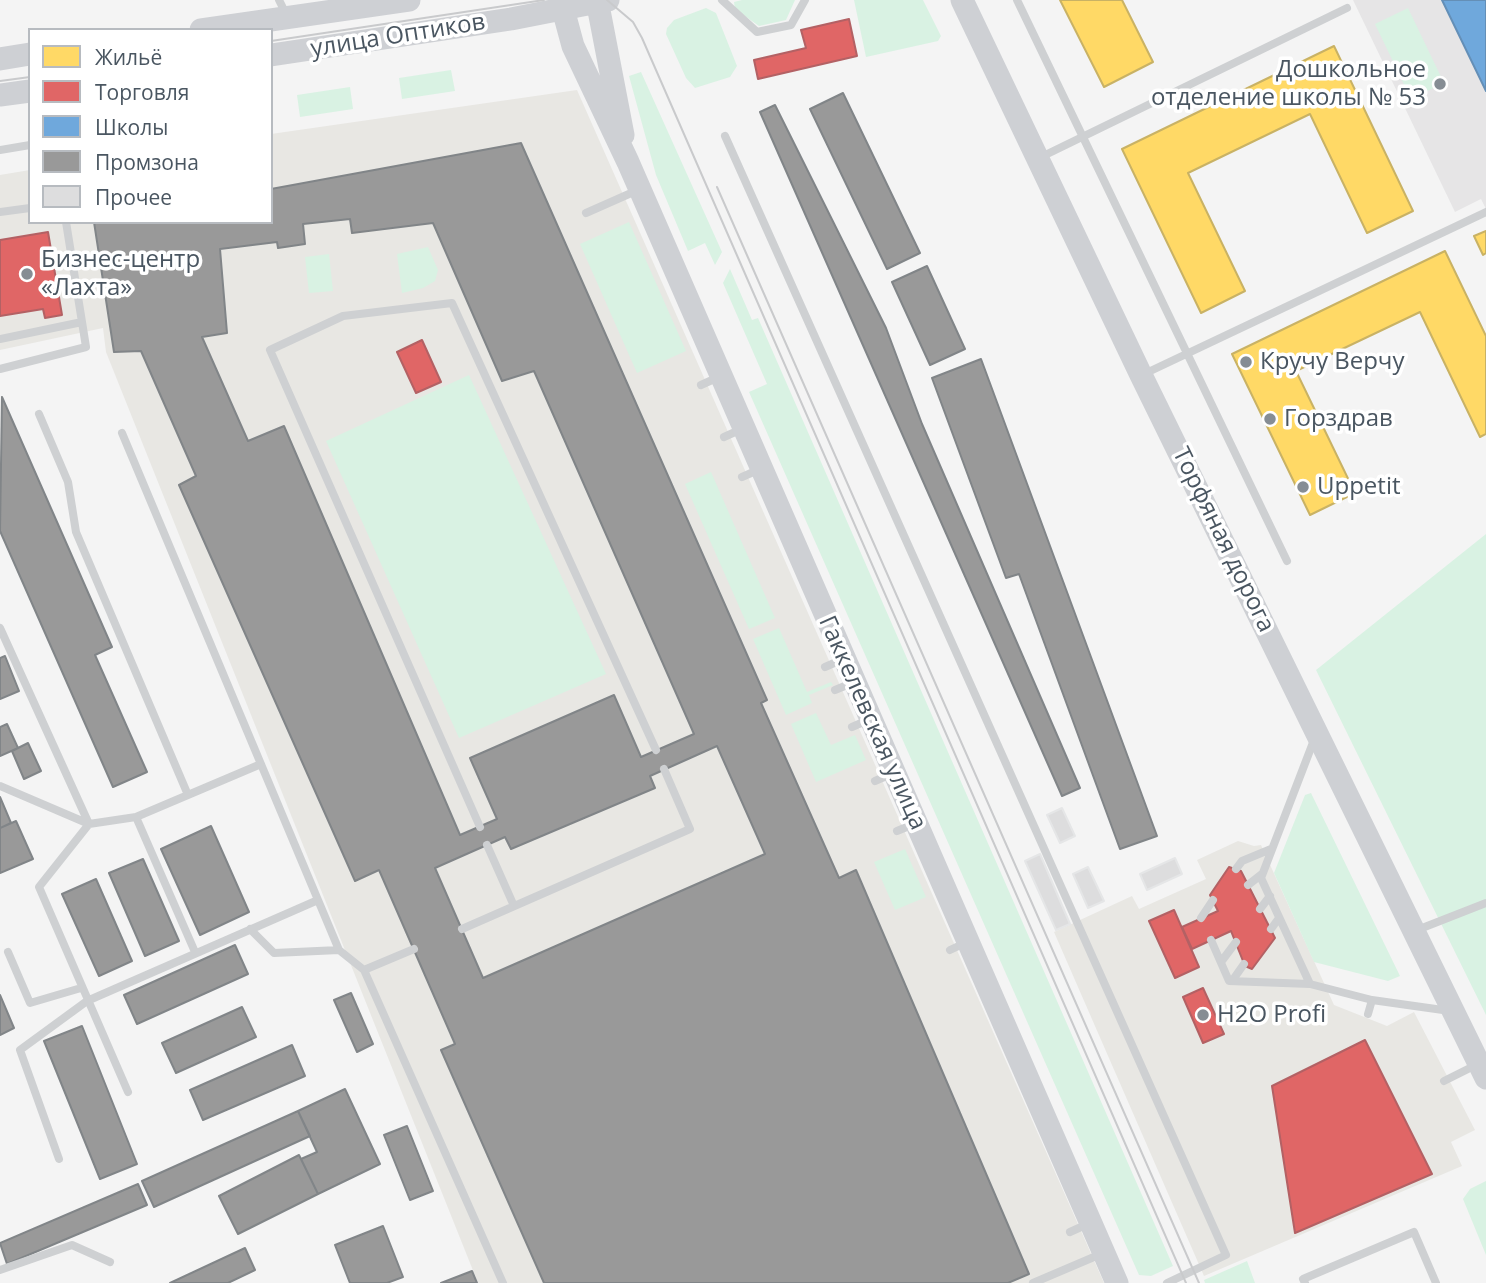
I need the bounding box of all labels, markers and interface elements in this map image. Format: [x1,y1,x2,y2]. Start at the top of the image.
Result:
street label: улица Оптиков [309,8,487,64]
legend [28,28,273,224]
text: Жильё [95,43,162,71]
place label: Дошкольное отделение школы № 53 [1151,56,1426,112]
marker: Дошкольное отделение школы № 53 [1432,76,1448,92]
text: Торговля [95,78,189,106]
text: Школы [95,113,168,141]
text: Промзона [95,148,199,176]
text: Прочее [95,183,172,211]
place label: Бизнес-центр «Лахта» [41,246,200,302]
marker: Бизнес-центр «Лахта» [19,266,35,282]
place label: Кручу Верчу [1260,348,1404,376]
marker: Кручу Верчу [1238,354,1254,370]
place label: Горздрав [1284,405,1393,433]
marker: Горздрав [1262,411,1278,427]
street label: Торфяная дорога [1166,443,1280,637]
place label: Uppetit [1317,473,1401,501]
marker: Uppetit [1295,479,1311,495]
street label: Гаккелевская улица [812,612,932,834]
place label: H2O Profi [1217,1001,1326,1029]
marker: H2O Profi [1195,1007,1211,1023]

